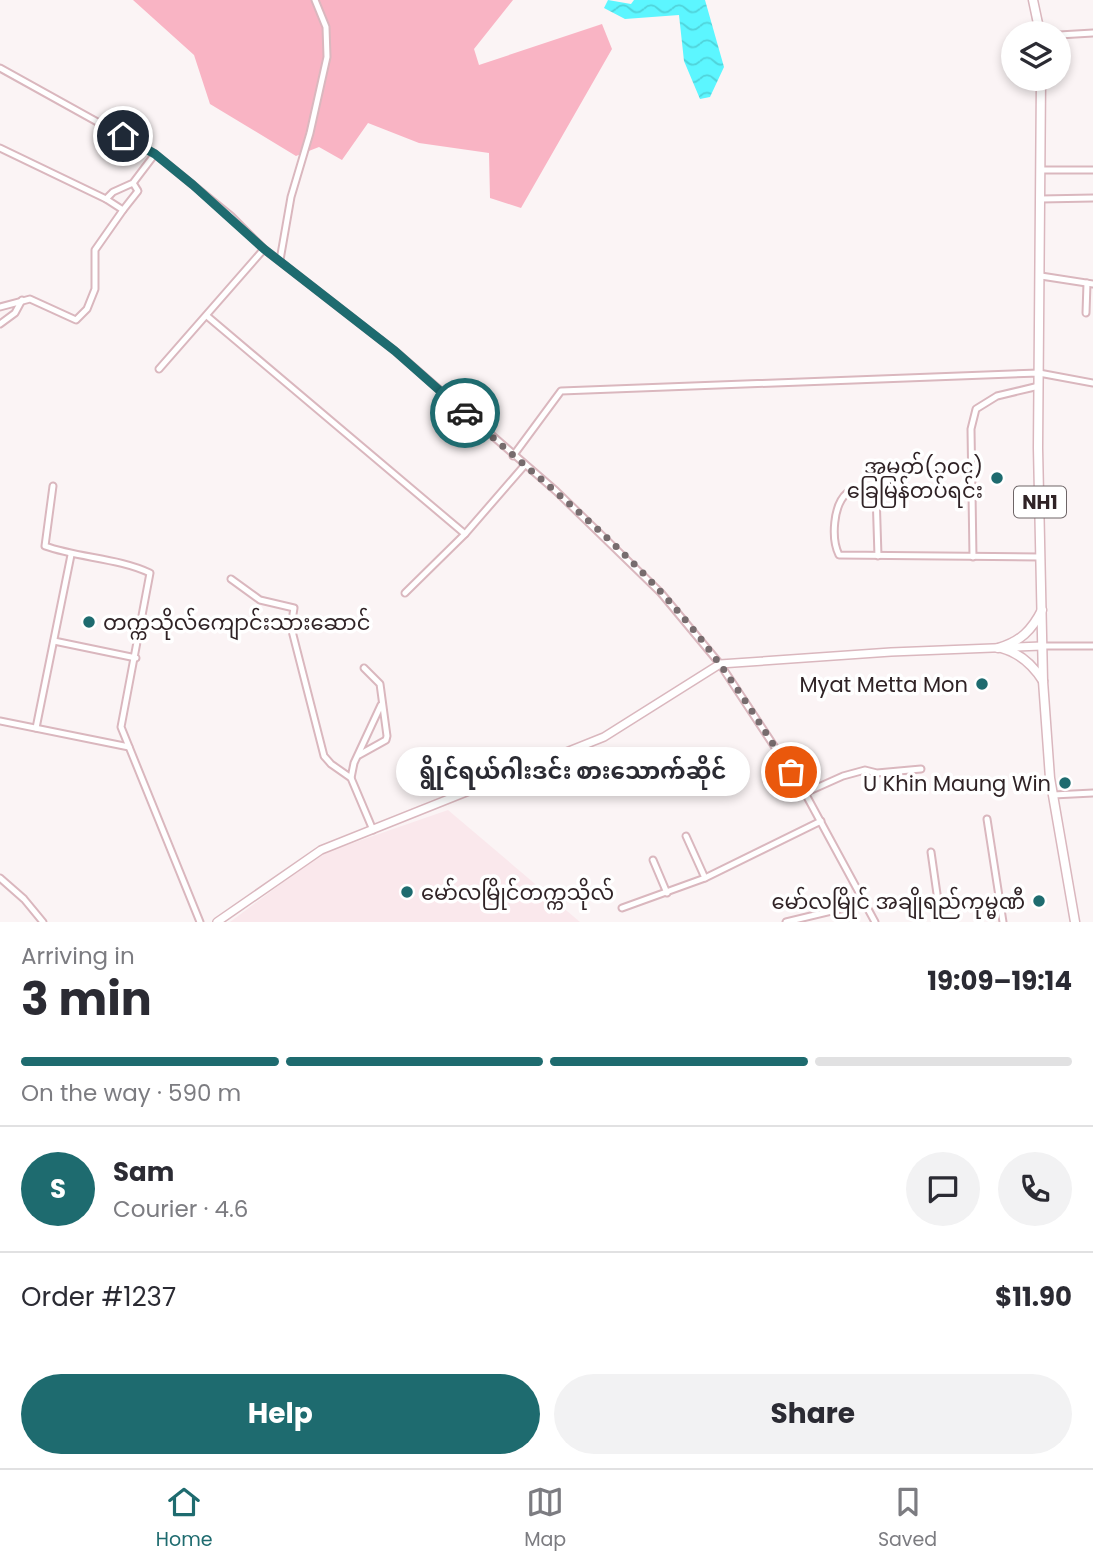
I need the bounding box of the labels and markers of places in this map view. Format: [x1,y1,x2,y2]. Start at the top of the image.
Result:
pin [93,106,153,166]
place label: အမှတ်(၁၀၄) ခြေမြန်တပ်ရင်း [847,451,983,508]
marker: အမှတ်(၁၀၄) ခြေမြန်တပ်ရင်း [989,470,1005,486]
place label: တက္ကသိုလ်ကျောင်းသားဆောင် [103,607,370,641]
marker: တက္ကသိုလ်ကျောင်းသားဆောင် [81,614,97,630]
place label: Myat Metta Mon [799,670,968,699]
marker: Myat Metta Mon [974,676,990,692]
pin [761,742,821,802]
callout: ရွိုင်ရယ်ဂါးဒင်း စားသောက်ဆိုင် [396,748,749,796]
place label: U Khin Maung Win [863,769,1051,798]
marker: U Khin Maung Win [1057,775,1073,791]
place label: မော်လမြိုင်တက္ကသိုလ် [421,877,614,910]
marker: မော်လမြိုင်တက္ကသိုလ် [399,884,415,900]
place label: မော်လမြိုင် အချိုရည်ကုမ္မဏီ [771,886,1025,920]
marker: မော်လမြိုင် အချိုရည်ကုမ္မဏီ [1031,893,1047,909]

